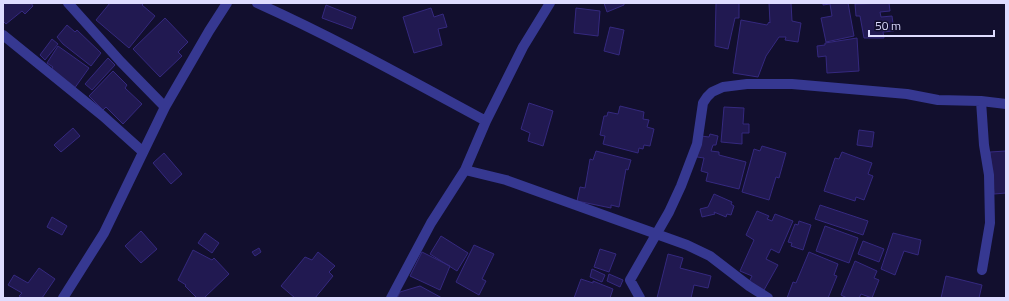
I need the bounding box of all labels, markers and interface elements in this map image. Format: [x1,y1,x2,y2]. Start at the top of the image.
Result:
scale bar [869,12,994,38]
text: 50 m [875,16,901,35]

